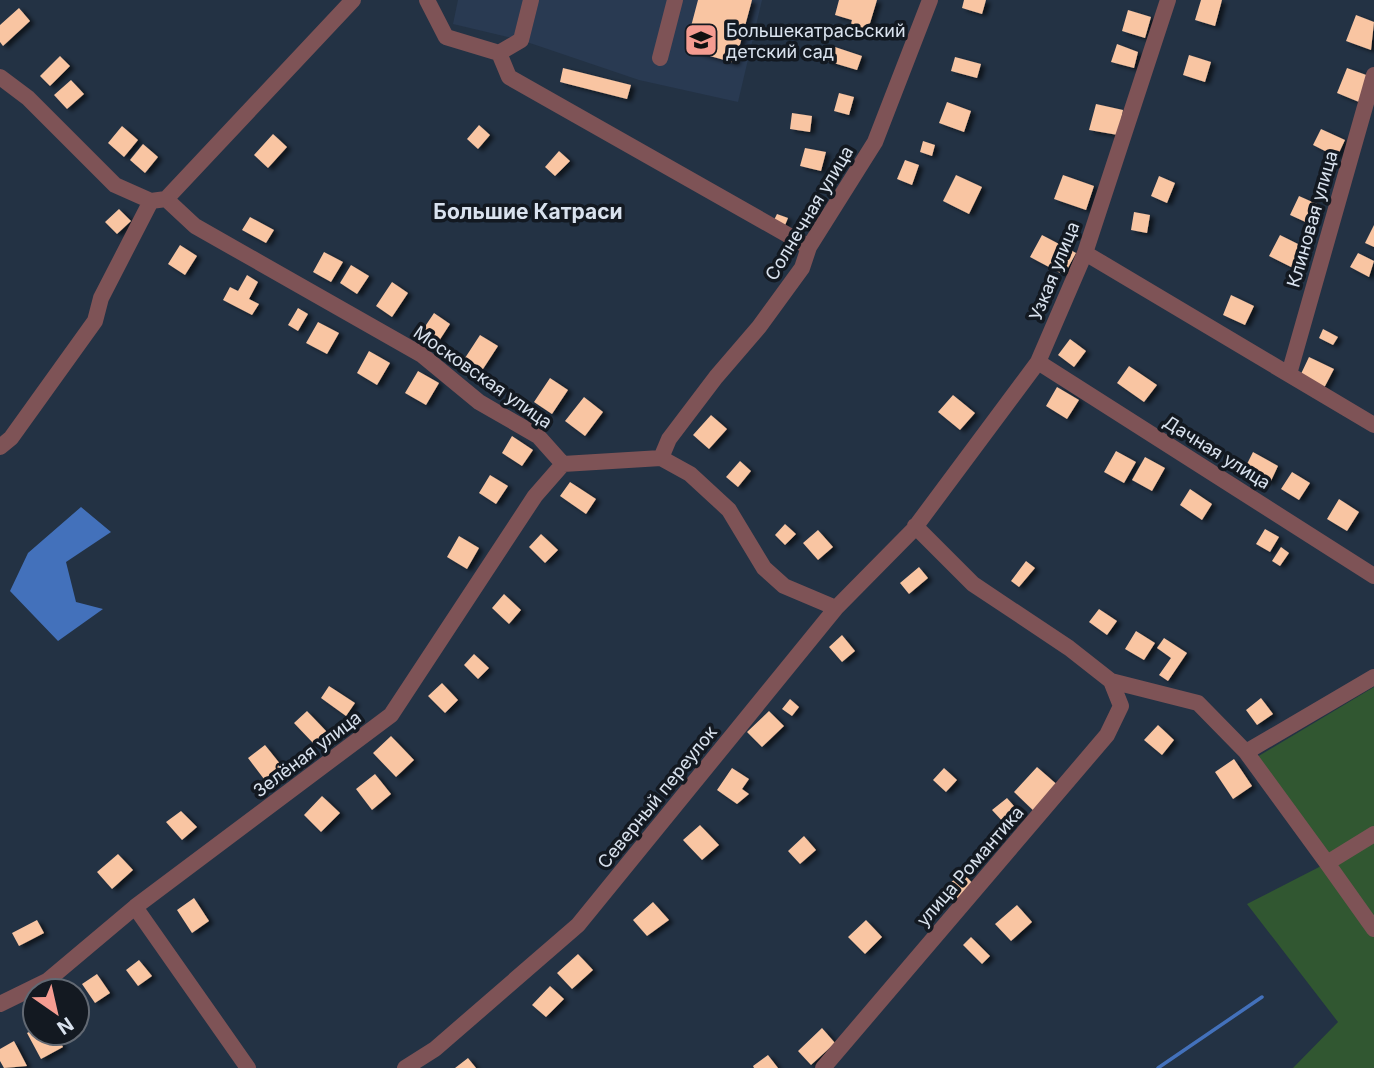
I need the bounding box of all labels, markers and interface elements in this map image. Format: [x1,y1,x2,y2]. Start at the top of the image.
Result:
place label: Большекатрасьский детский сад [726,20,906,62]
school or university icon: Большекатрасьский детский сад [682,21,720,59]
street label: Солнечная улица [761,142,857,284]
street label: Клиновая улица [1282,148,1342,290]
district label: Большие Катраси [433,199,623,224]
street label: Узкая улица [1025,218,1083,324]
street label: Московская улица [410,321,556,433]
street label: Дачная улица [1160,411,1274,493]
street label: Зелёная улица [249,707,365,801]
street label: Северный переулок [593,721,721,873]
street label: улица Романтика [912,802,1028,930]
north arrow [21,977,91,1047]
text: N [53,1012,78,1039]

